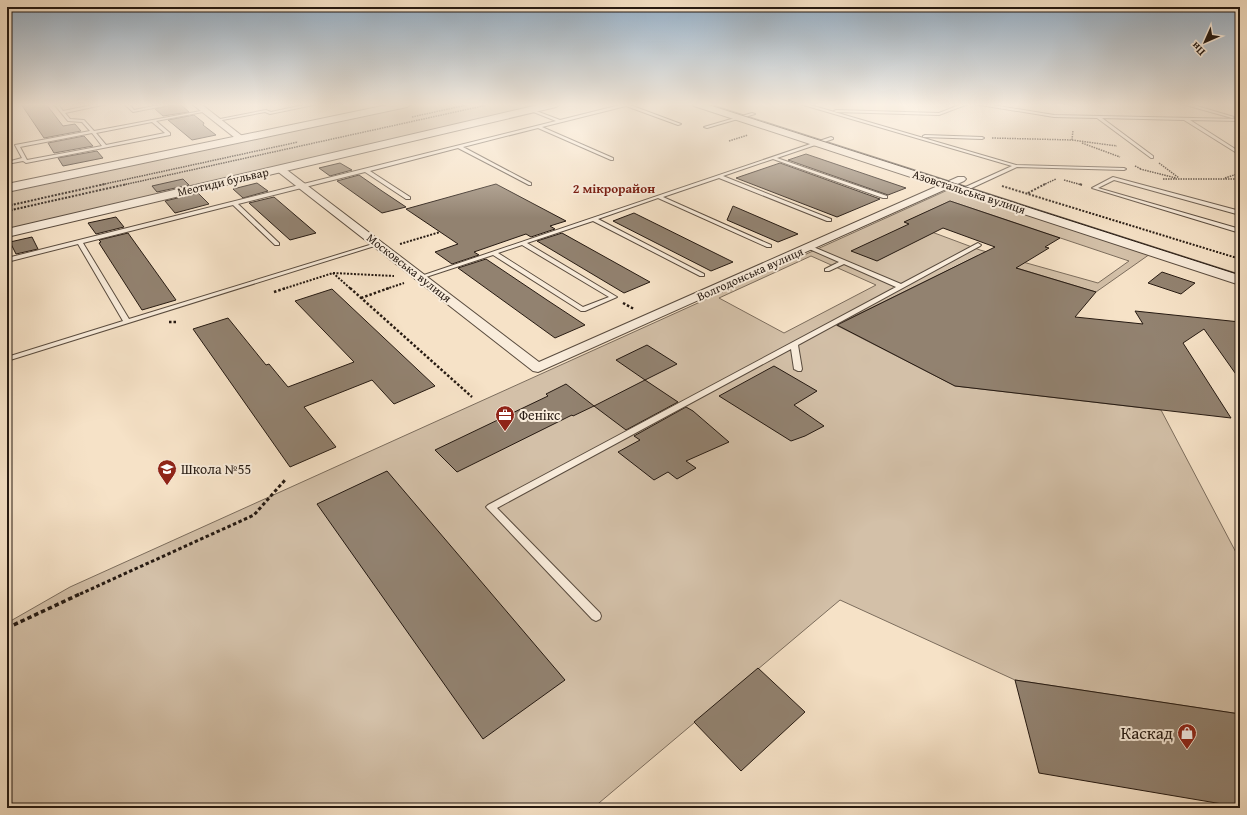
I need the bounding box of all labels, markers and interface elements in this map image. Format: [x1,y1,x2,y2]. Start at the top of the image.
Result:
north arrow [1185,22,1225,62]
text: Пн [1187,38,1209,60]
street label: Меотиди бульвар [176,163,271,200]
street label: Азовстальська вулиця [911,165,1028,218]
district label: 2 мікрорайон [573,179,655,198]
street label: Московська вулиця [363,229,455,306]
street label: Волгодонська вулиця [694,242,806,305]
office icon: Фенікс [494,404,516,432]
place label: Фенікс [519,405,560,425]
school or university icon: Школа №55 [156,458,178,486]
place label: Школа №55 [181,459,251,479]
place label: Каскад [1121,720,1173,745]
shop icon: Каскад [1176,722,1198,750]

